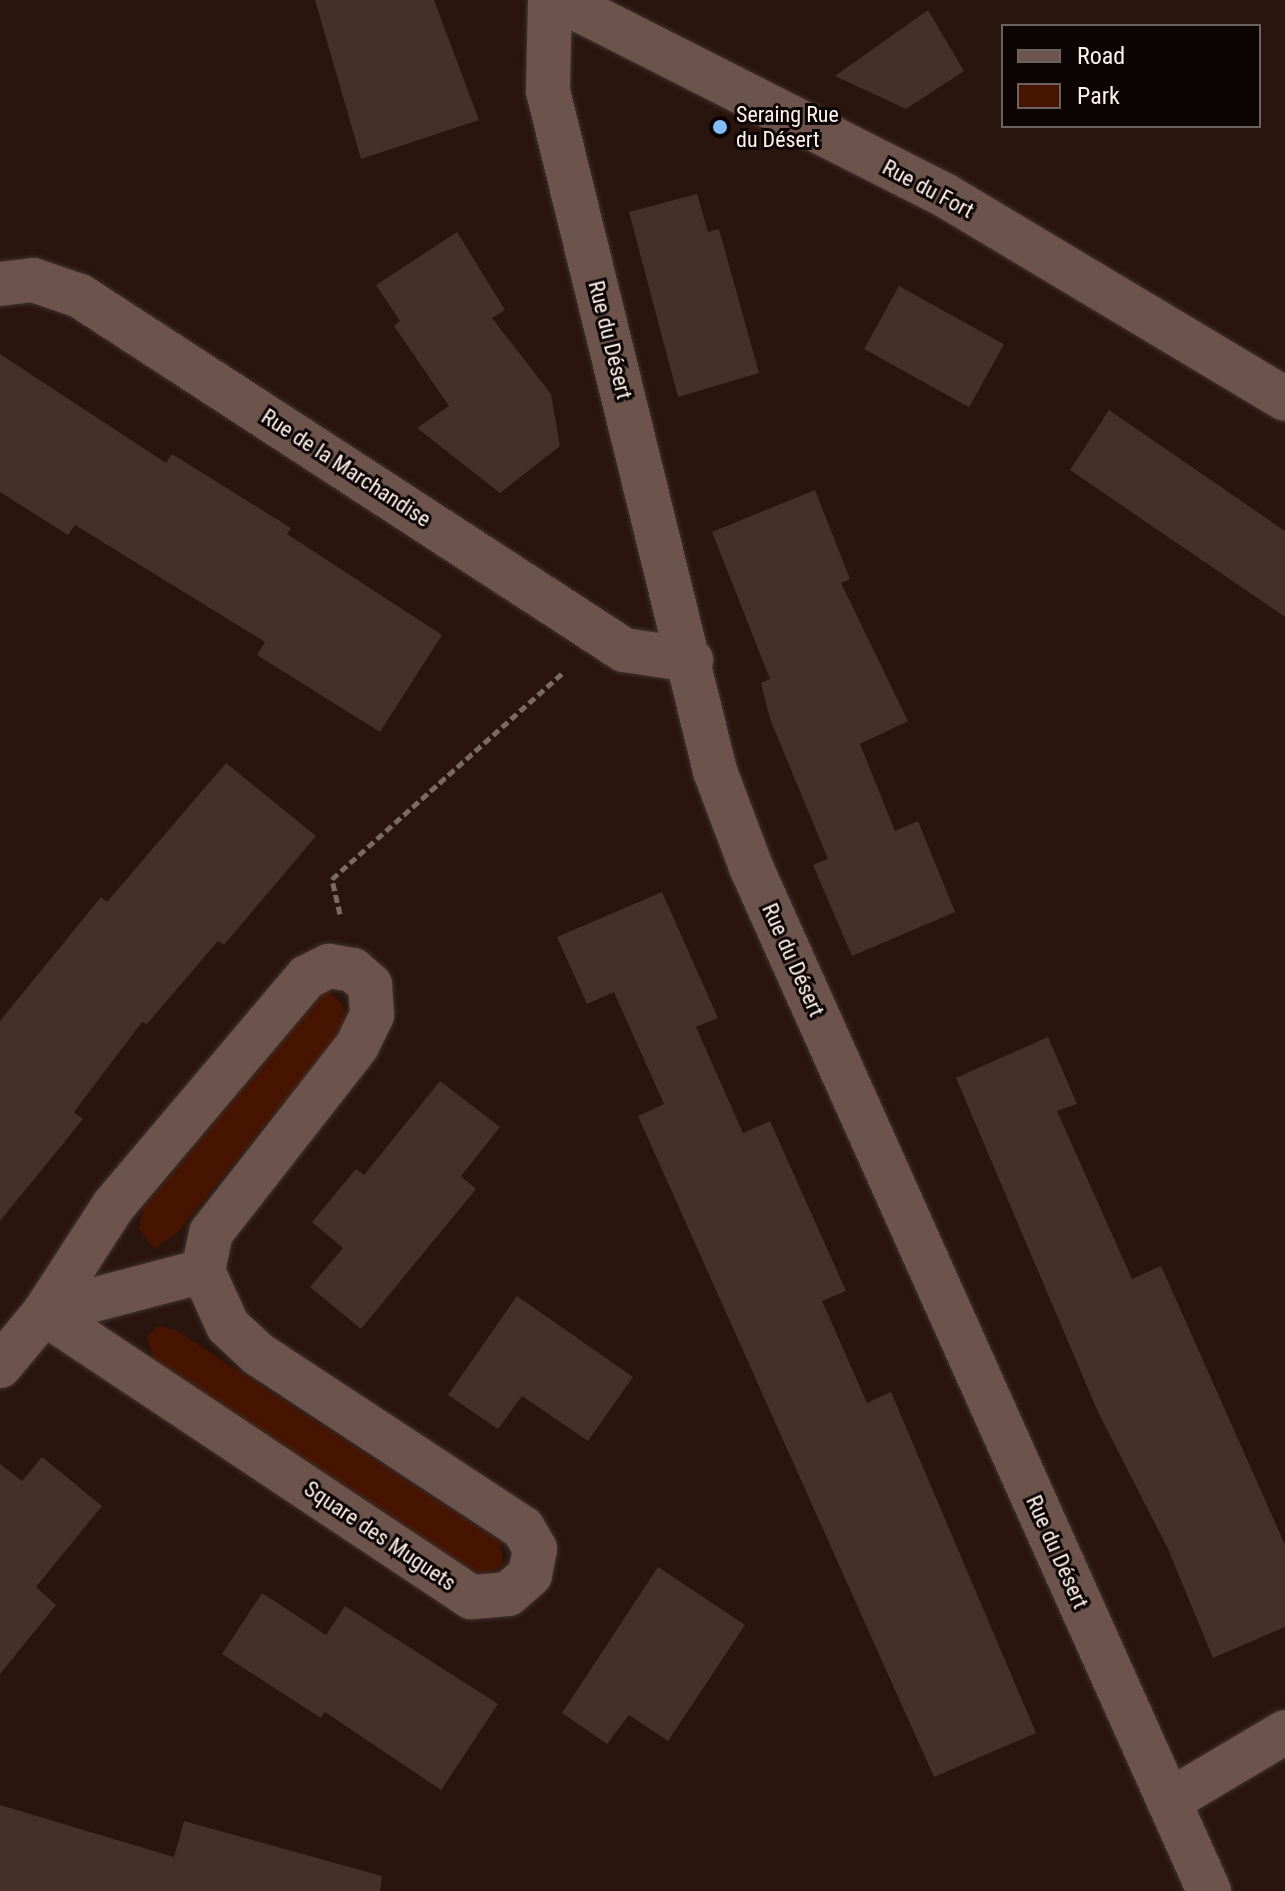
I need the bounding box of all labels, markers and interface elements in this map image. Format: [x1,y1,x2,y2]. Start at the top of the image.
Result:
legend [1001,24,1261,128]
text: Road [1077,42,1125,70]
text: Park [1077,82,1120,110]
place label: Seraing Rue du Désert [736,101,839,152]
marker: Seraing Rue du Désert [711,118,729,136]
street label: Rue du Fort [878,154,978,224]
street label: Rue du Désert [583,278,637,402]
street label: Rue de la Marchandise [256,403,436,533]
street label: Rue du Désert [756,899,830,1021]
street label: Square des Muguets [299,1475,461,1597]
street label: Rue du Désert [1020,1491,1094,1613]

